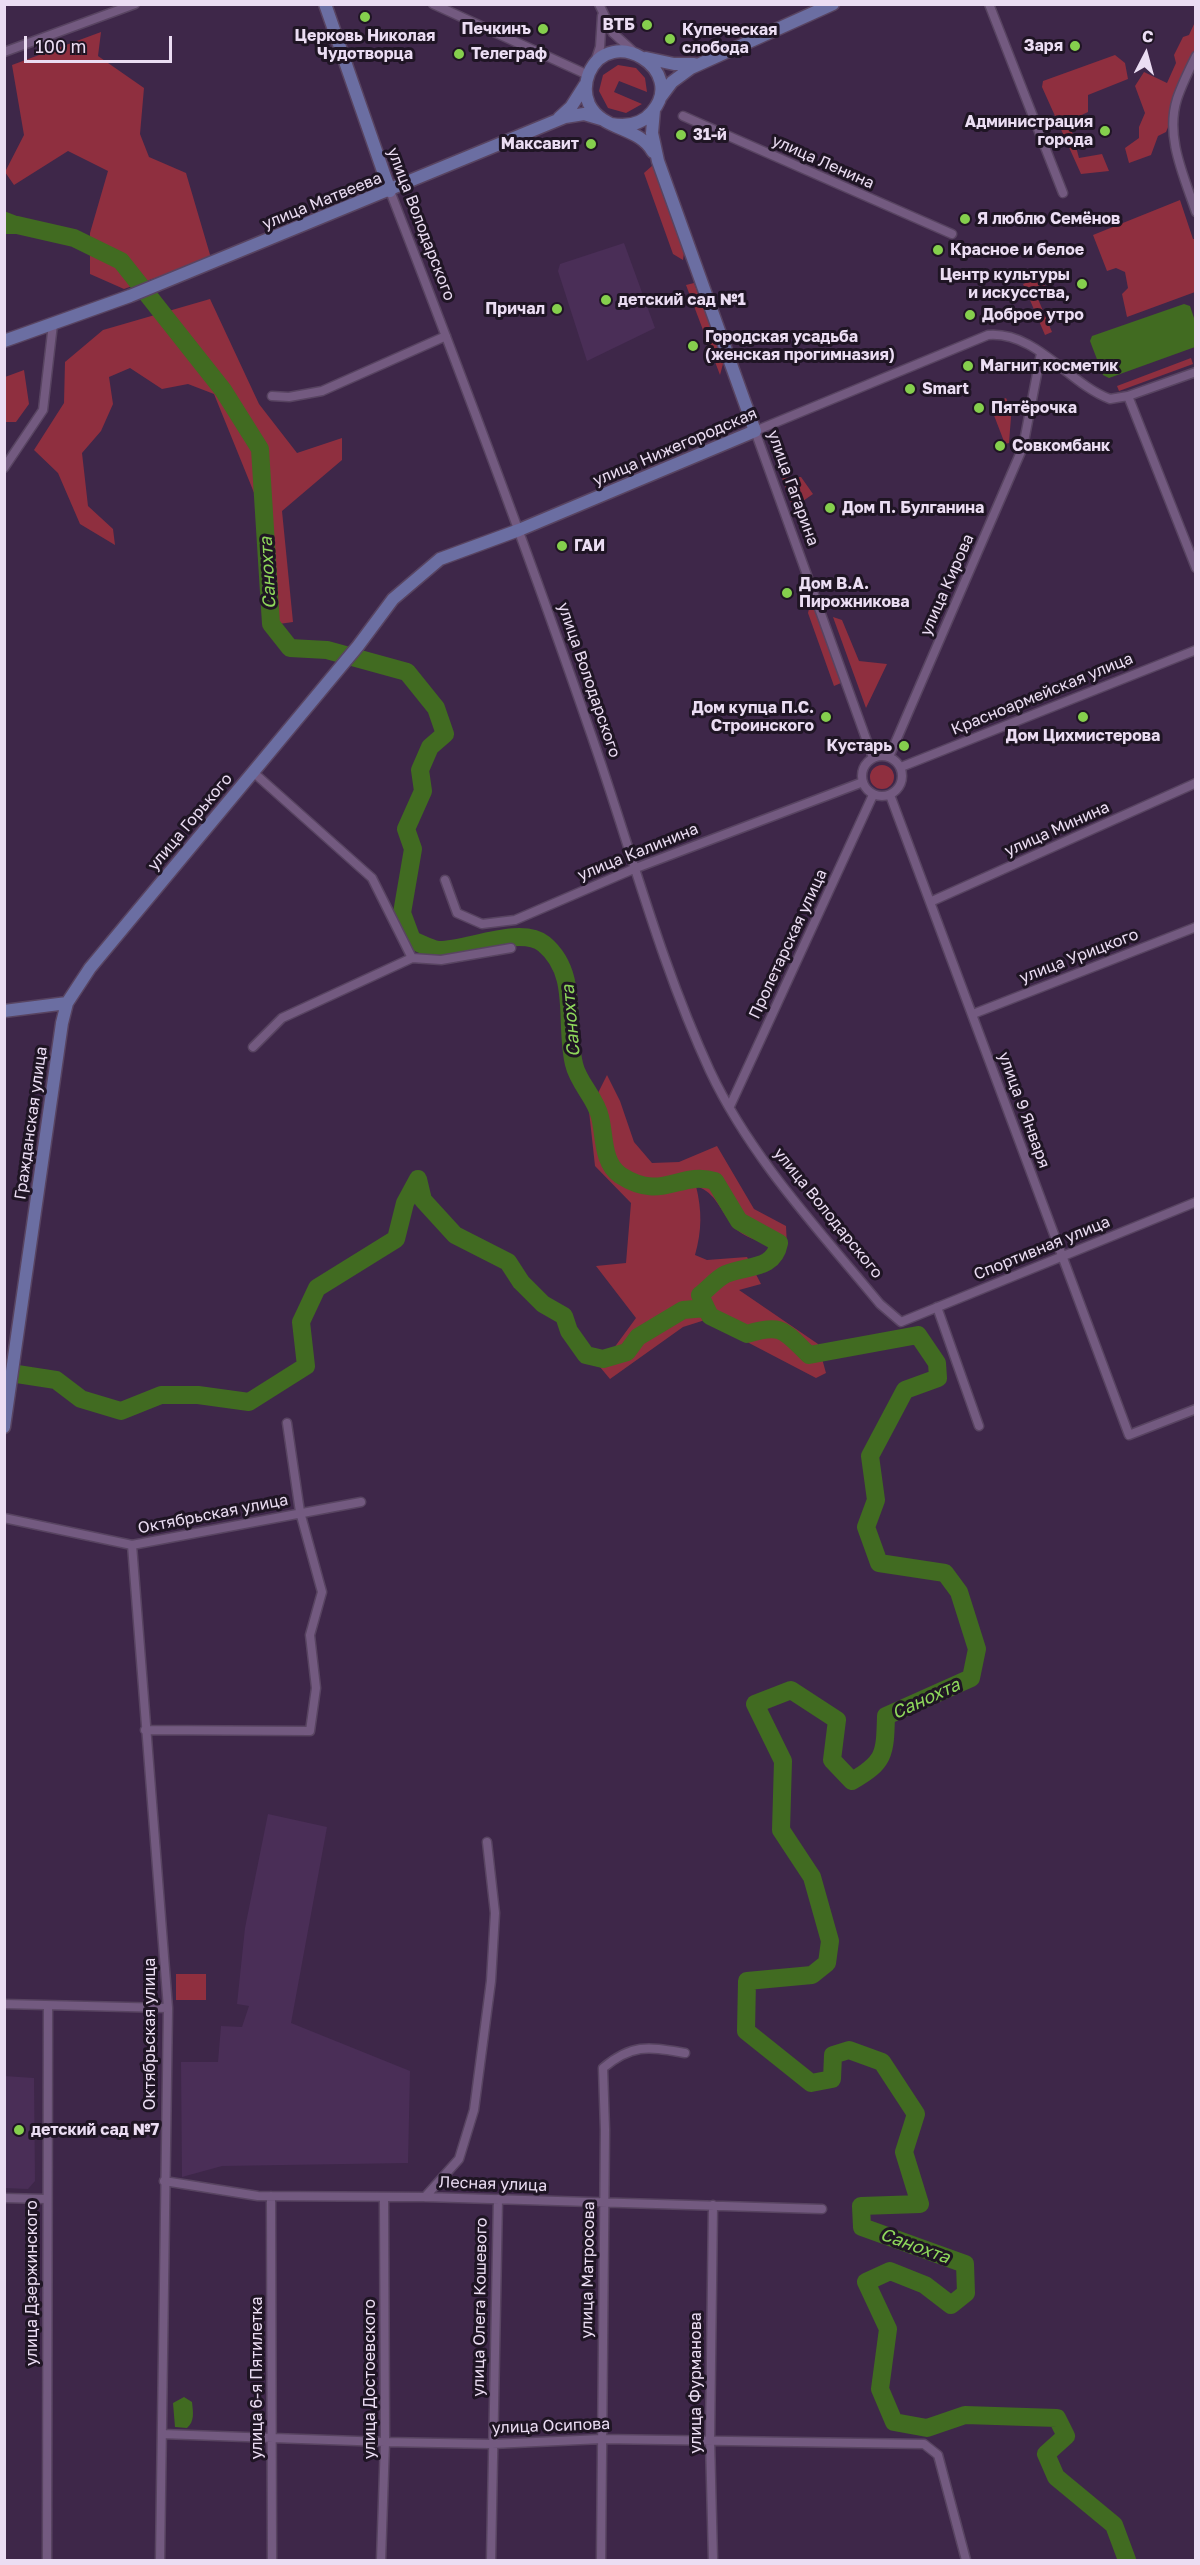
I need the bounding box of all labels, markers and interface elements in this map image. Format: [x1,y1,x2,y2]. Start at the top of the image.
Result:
marker: Церковь Николая Чудотворца [358,10,372,24]
place label: ВТБ [603,15,635,35]
marker: ВТБ [640,18,654,32]
place label: Печкинъ [462,19,531,39]
place label: Купеческая слобода [682,20,777,58]
marker: Печкинъ [536,22,550,36]
scale bar [27,24,176,62]
north arrow [1116,24,1176,84]
place label: Церковь Николая Чудотворца [295,26,435,64]
text: С [1141,26,1155,47]
marker: Купеческая слобода [663,32,677,46]
text: 100 m [35,35,86,57]
place label: Заря [1024,36,1063,56]
marker: Заря [1068,39,1082,53]
place label: Телеграф [471,44,547,64]
marker: Телеграф [452,47,466,61]
place label: Администрация города [965,112,1093,150]
marker: Администрация города [1098,124,1112,138]
place label: 31-й [693,125,727,145]
marker: 31-й [674,128,688,142]
street label: улица Ленина [769,131,877,193]
place label: Максавит [501,134,579,154]
marker: Максавит [584,137,598,151]
street label: улица Володарского [383,145,459,303]
street label: улица Матвеева [260,168,384,234]
place label: Я люблю Семёнов [977,209,1120,229]
marker: Я люблю Семёнов [958,212,972,226]
place label: Красное и белое [950,240,1084,260]
marker: Красное и белое [931,243,945,257]
place label: Центр культуры и искусства, [940,265,1070,303]
marker: Центр культуры и искусства, [1075,277,1089,291]
place label: детский сад №1 [618,290,746,310]
marker: детский сад №1 [599,293,613,307]
place label: Причал [485,299,545,319]
marker: Причал [550,302,564,316]
place label: Доброе утро [982,305,1084,325]
marker: Доброе утро [963,308,977,322]
place label: Городская усадьба (женская прогимназия) [705,327,895,365]
marker: Городская усадьба (женская прогимназия) [686,339,700,353]
place label: Магнит косметик [980,356,1119,376]
marker: Магнит косметик [961,359,975,373]
place label: Smart [922,379,969,399]
marker: Smart [903,382,917,396]
place label: Пятёрочка [991,398,1077,418]
marker: Пятёрочка [972,401,986,415]
street label: улица Нижегородская [590,404,760,490]
street label: улица Гагарина [763,428,823,548]
place label: Совкомбанк [1012,436,1110,456]
marker: Совкомбанк [993,439,1007,453]
place label: Дом П. Булганина [842,498,984,518]
marker: Дом П. Булганина [823,501,837,515]
street label: улица Кирова [916,531,978,639]
water label: Санохта [255,536,281,610]
place label: ГАИ [574,536,605,556]
marker: ГАИ [555,539,569,553]
place label: Дом В.А. Пирожникова [799,574,910,612]
marker: Дом В.А. Пирожникова [780,586,794,600]
street label: улица Володарского [553,600,625,760]
street label: Красноармейская улица [948,649,1136,739]
place label: Дом купца П.С. Строинского [692,698,814,736]
marker: Дом купца П.С. Строинского [819,710,833,724]
marker: Дом Цихмистерова [1076,710,1090,724]
place label: Дом Цихмистерова [1006,726,1160,746]
place label: Кустарь [826,736,892,756]
marker: Кустарь [897,739,911,753]
street label: улица Горького [144,769,236,875]
street label: улица Минина [1002,797,1112,861]
street label: улица Калинина [575,819,701,885]
street label: Пролетарская улица [745,866,831,1022]
street label: улица Урицкого [1017,925,1141,987]
water label: Санохта [557,984,585,1058]
street label: Гражданская улица [11,1045,51,1201]
street label: улица 9 Января [994,1049,1054,1171]
street label: улица Володарского [769,1144,887,1282]
street label: Спортивная улица [971,1212,1113,1284]
street label: Октябрьская улица [136,1490,290,1538]
water label: Санохта [889,1674,963,1724]
street label: Октябрьская улица [140,1958,160,2110]
place label: детский сад №7 [31,2120,159,2140]
marker: детский сад №7 [12,2123,26,2137]
street label: Лесная улица [439,2173,547,2195]
street label: улица Дзержинского [22,2200,42,2366]
street label: улица Матросова [577,2201,599,2339]
street label: улица Олега Кошевого [469,2217,491,2397]
water label: Санохта [877,2223,953,2269]
street label: улица 6-я Пятилетка [247,2297,267,2459]
street label: улица Достоевского [360,2299,380,2459]
street label: улица Фурманова [686,2312,706,2454]
street label: улица Осипова [491,2414,611,2438]

